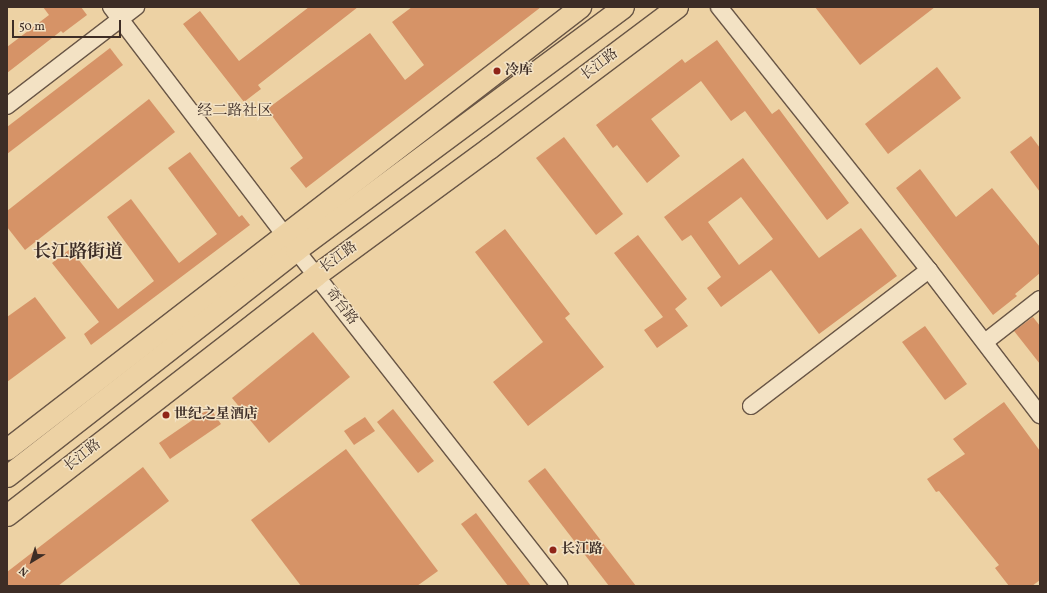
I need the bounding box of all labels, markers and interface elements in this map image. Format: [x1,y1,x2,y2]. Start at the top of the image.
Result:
scale bar [14,12,123,38]
text: 50 m [19,19,45,35]
street label: 长江路 [578,46,622,84]
place label: 冷库 [505,63,533,79]
marker: 冷库 [492,66,502,76]
district label: 经二路社区 [198,103,272,121]
street label: 长江路 [317,239,361,277]
district label: 长江路街道 [33,242,123,264]
street label: 奇台路 [321,285,361,329]
place label: 世纪之星酒店 [174,407,258,423]
marker: 世纪之星酒店 [161,410,171,420]
street label: 长江路 [61,436,105,476]
north arrow [12,541,52,581]
place label: 长江路 [561,542,603,558]
marker: 长江路 [548,545,558,555]
text: N [17,562,32,579]

